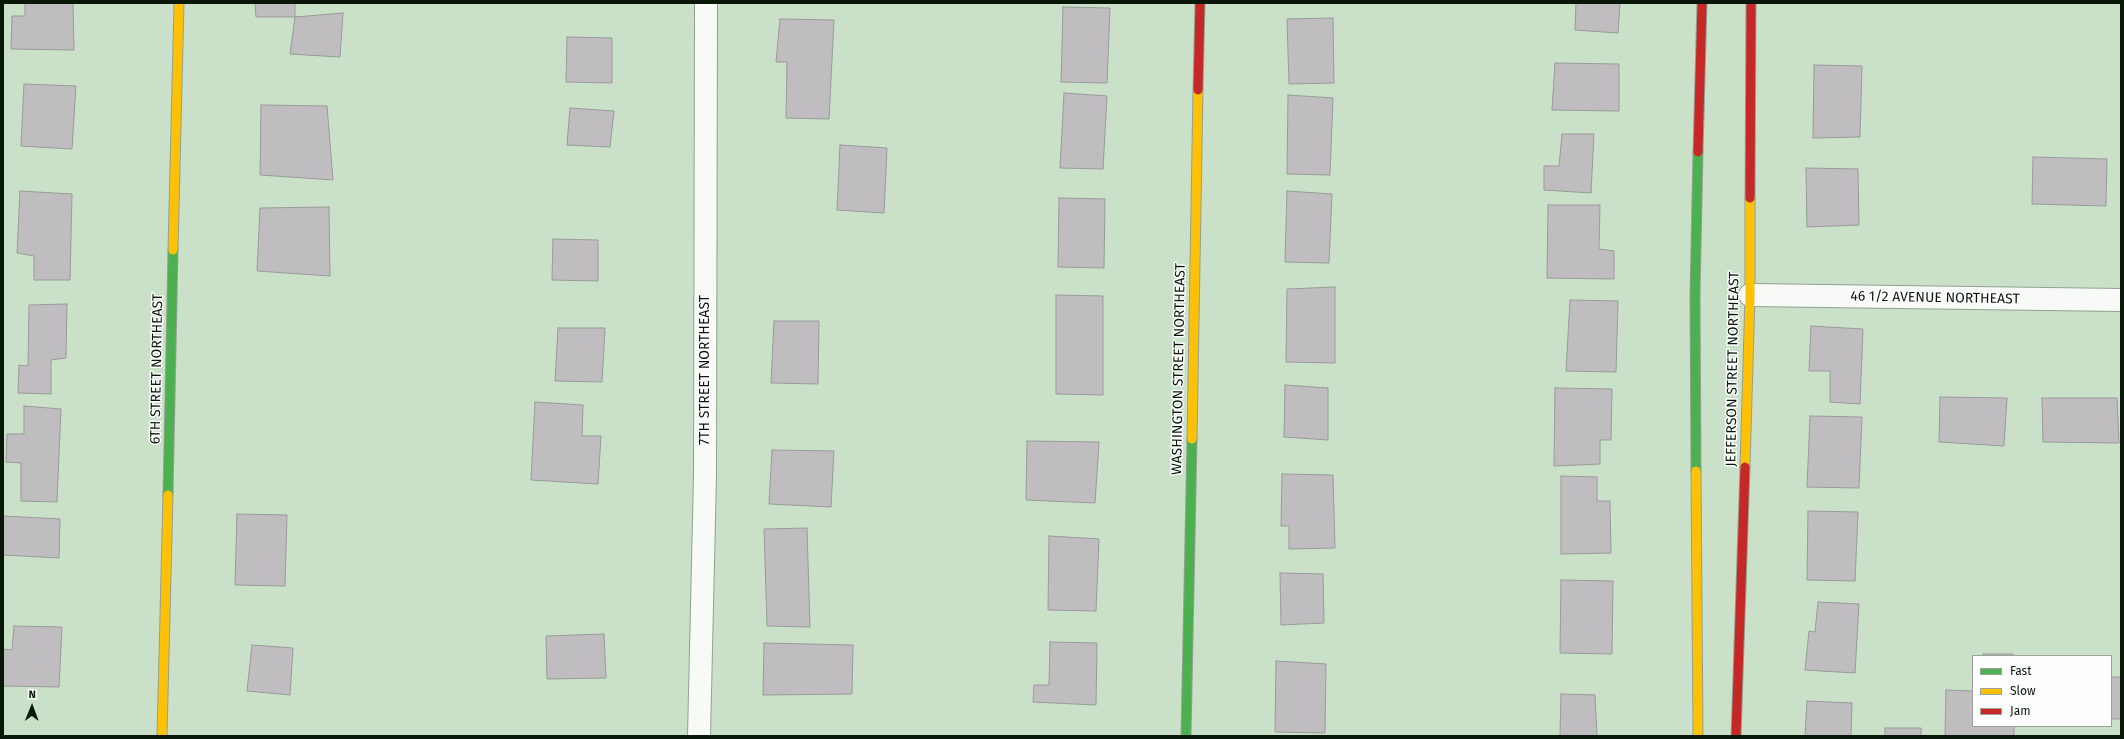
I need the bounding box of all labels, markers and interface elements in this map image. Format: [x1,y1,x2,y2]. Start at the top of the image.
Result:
street label: WASHINGTON STREET NORTHEAST [1169,263,1189,475]
street label: JEFFERSON STREET NORTHEAST [1723,271,1743,467]
street label: 46 1/2 AVENUE NORTHEAST [1850,288,2020,308]
street label: 6TH STREET NORTHEAST [147,294,167,444]
street label: 7TH STREET NORTHEAST [697,295,713,445]
legend [1972,655,2112,727]
text: Fast [2010,664,2032,678]
text: Slow [2010,684,2036,698]
north arrow [12,687,52,727]
text: N [28,688,36,701]
text: Jam [2010,704,2030,718]

